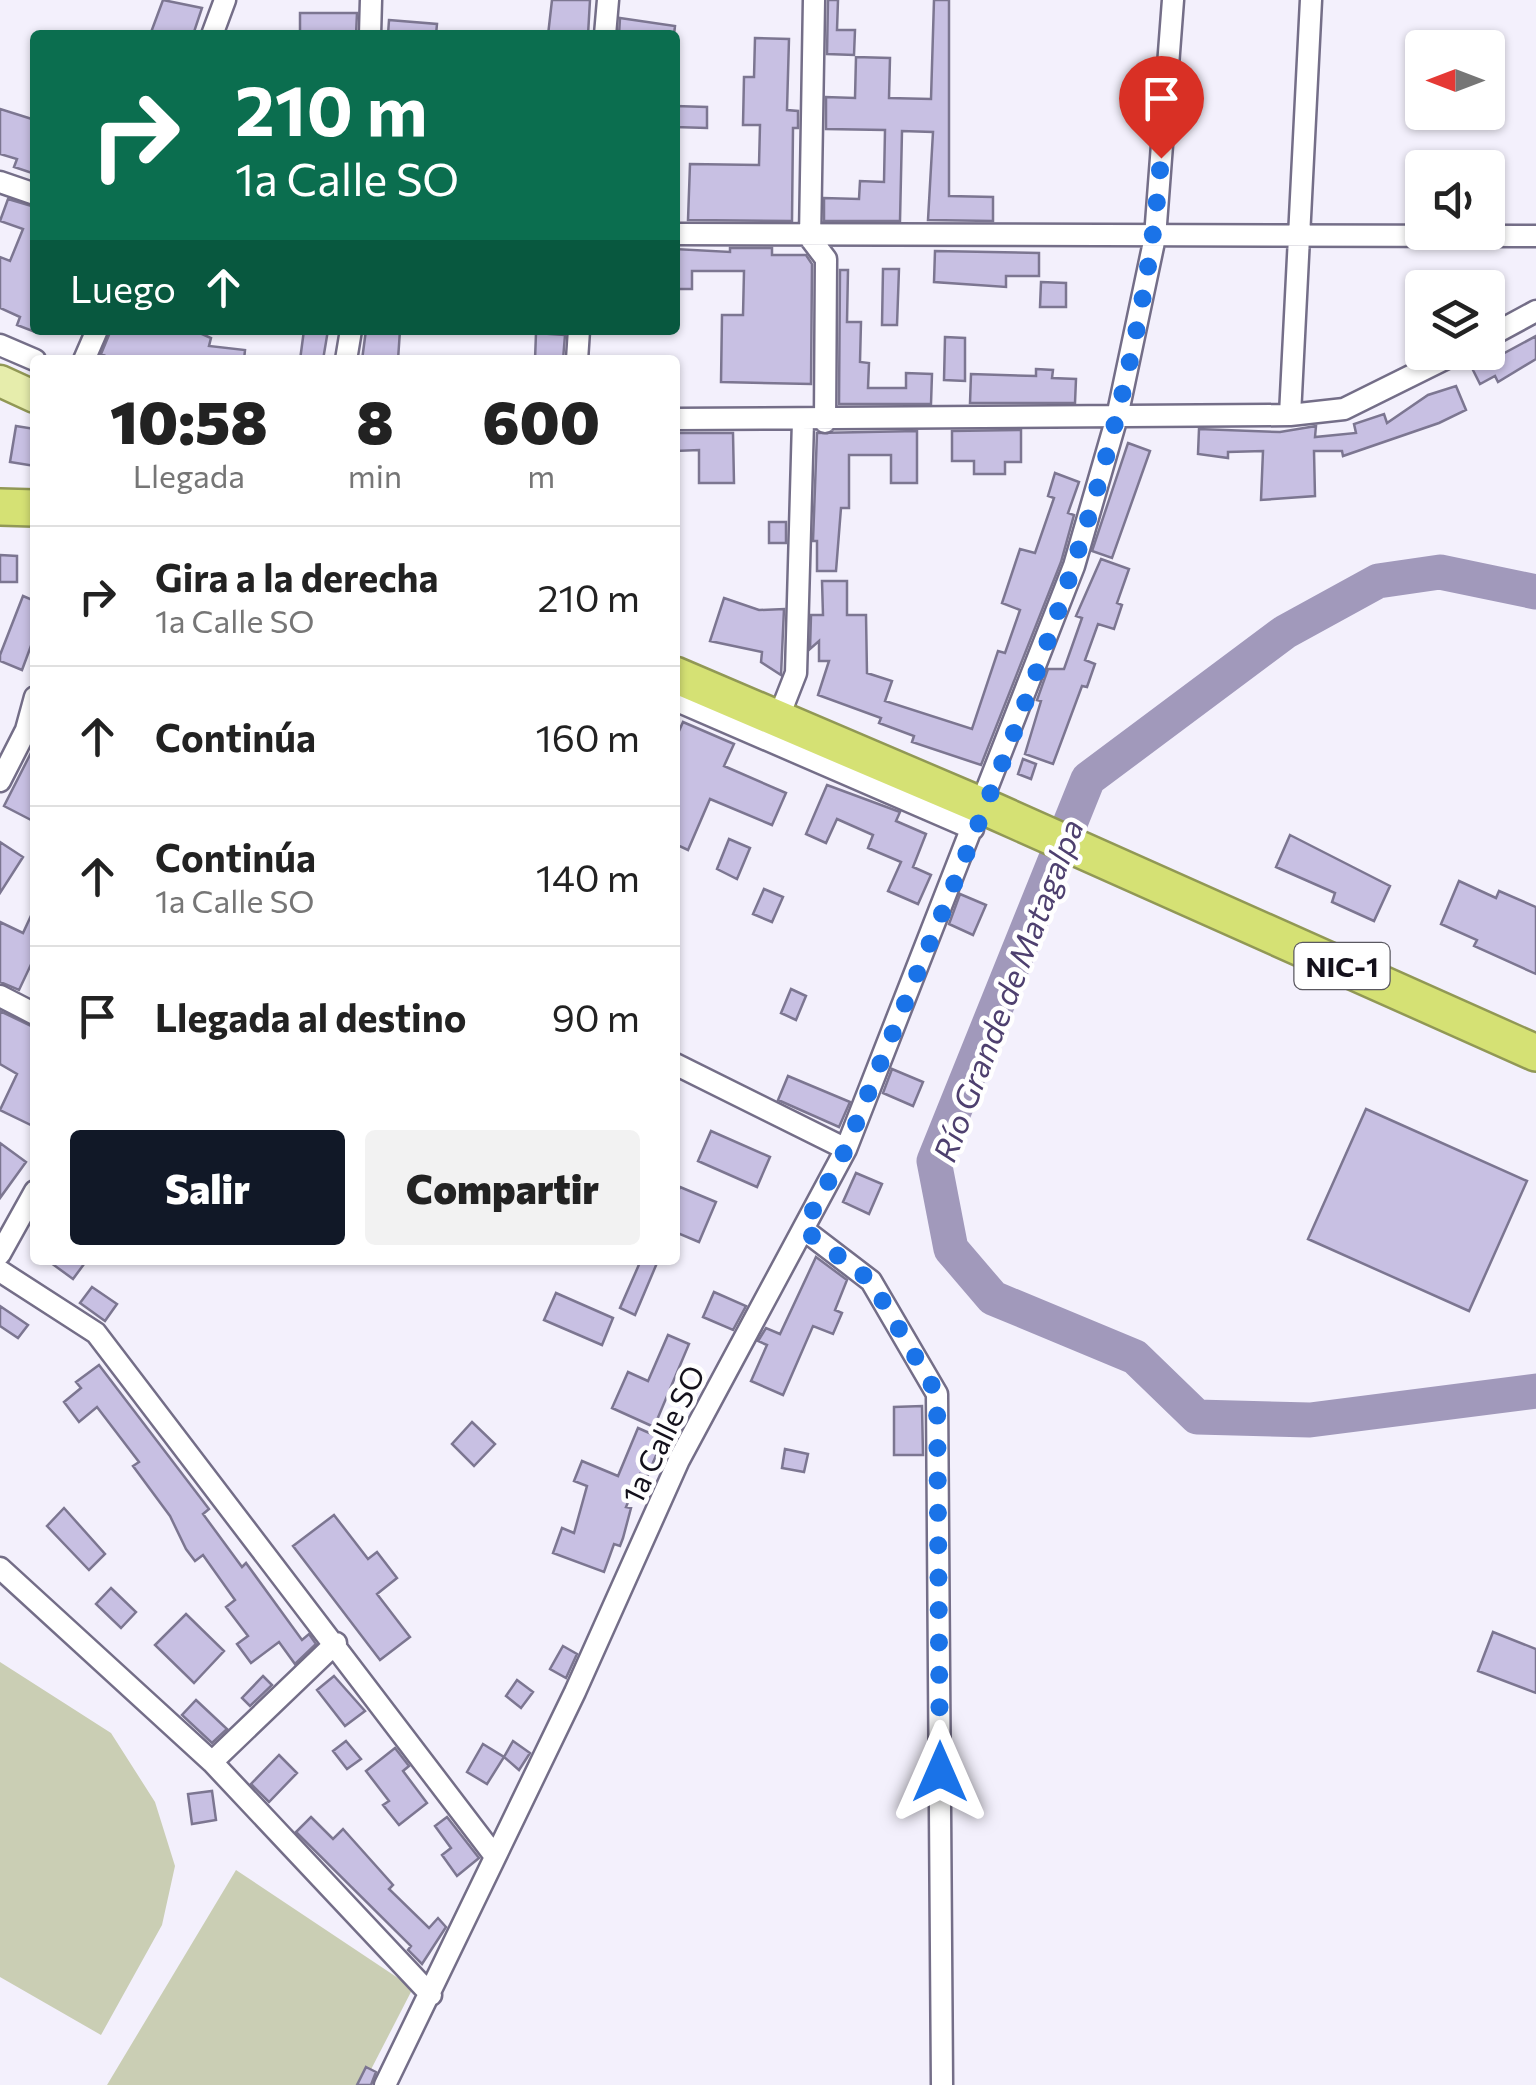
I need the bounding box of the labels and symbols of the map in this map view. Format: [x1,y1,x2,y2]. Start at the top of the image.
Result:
north arrow [1405,30,1505,130]
pin [1119,56,1204,159]
water label: Río Grande de Matagalpa [923,813,1091,1167]
road number: NIC-1 [1294,943,1390,989]
street label: 1a Calle SO [613,1359,711,1509]
position arrow [888,1720,992,1824]

